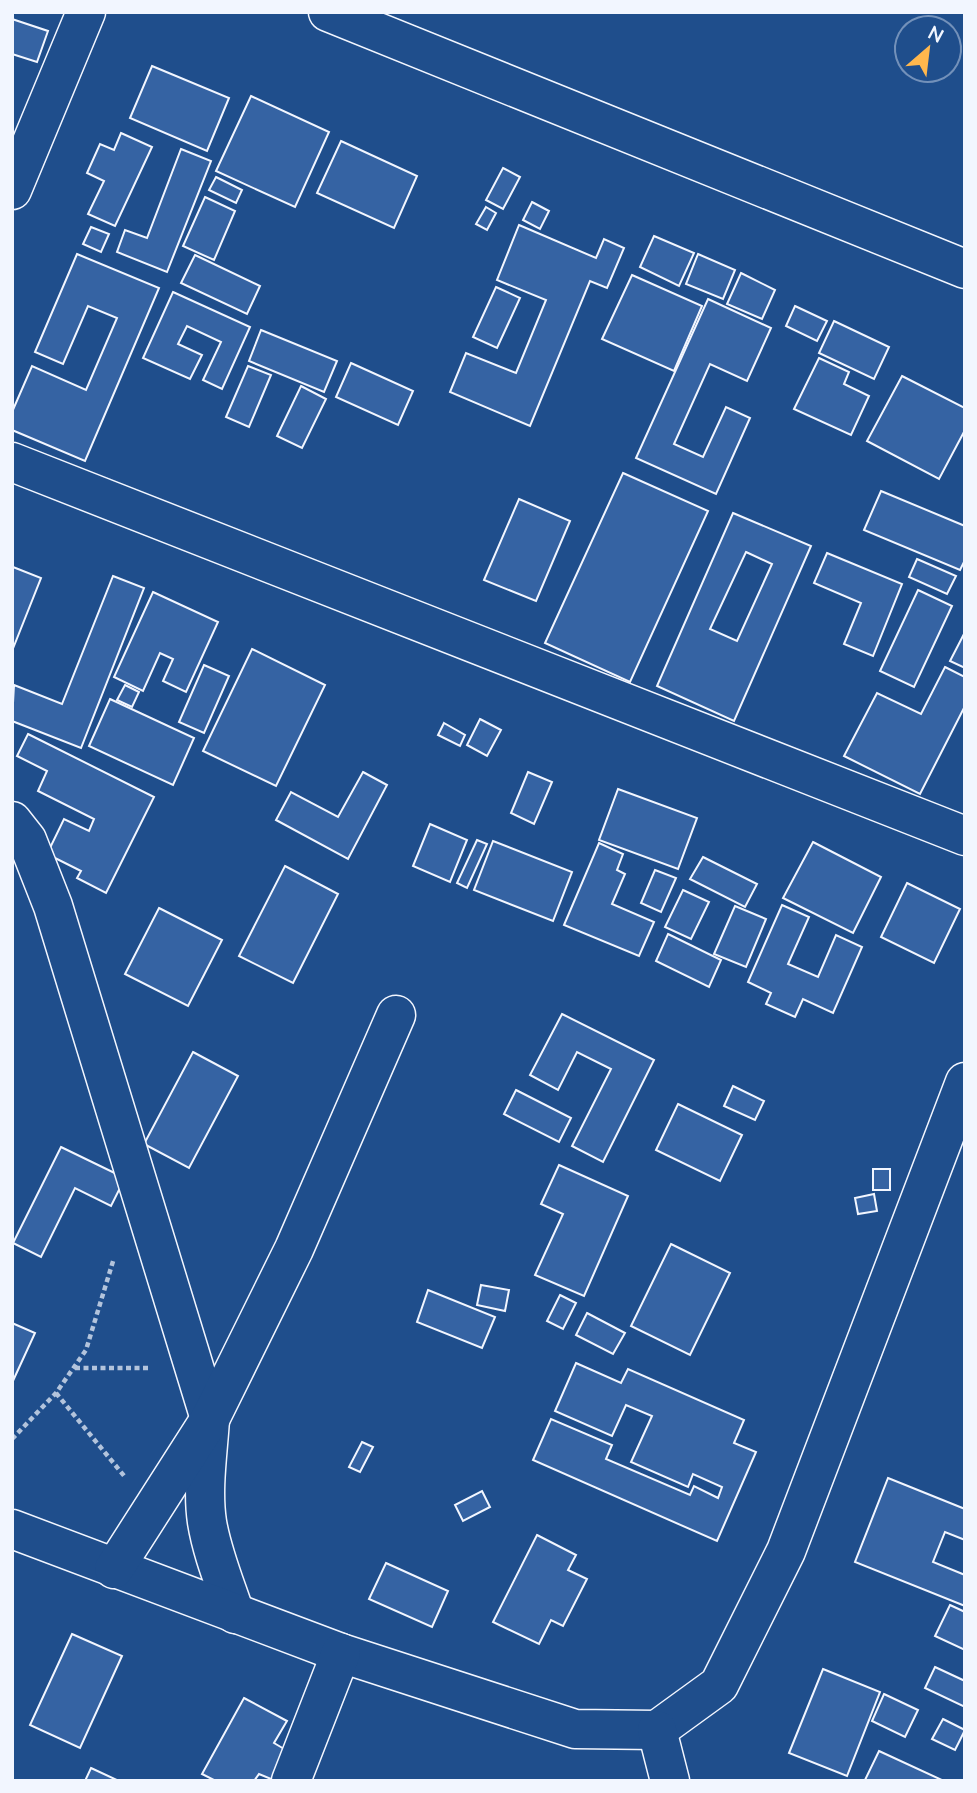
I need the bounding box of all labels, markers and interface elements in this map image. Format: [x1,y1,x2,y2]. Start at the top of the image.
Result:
north arrow [893,14,963,84]
text: N [923,20,948,50]

